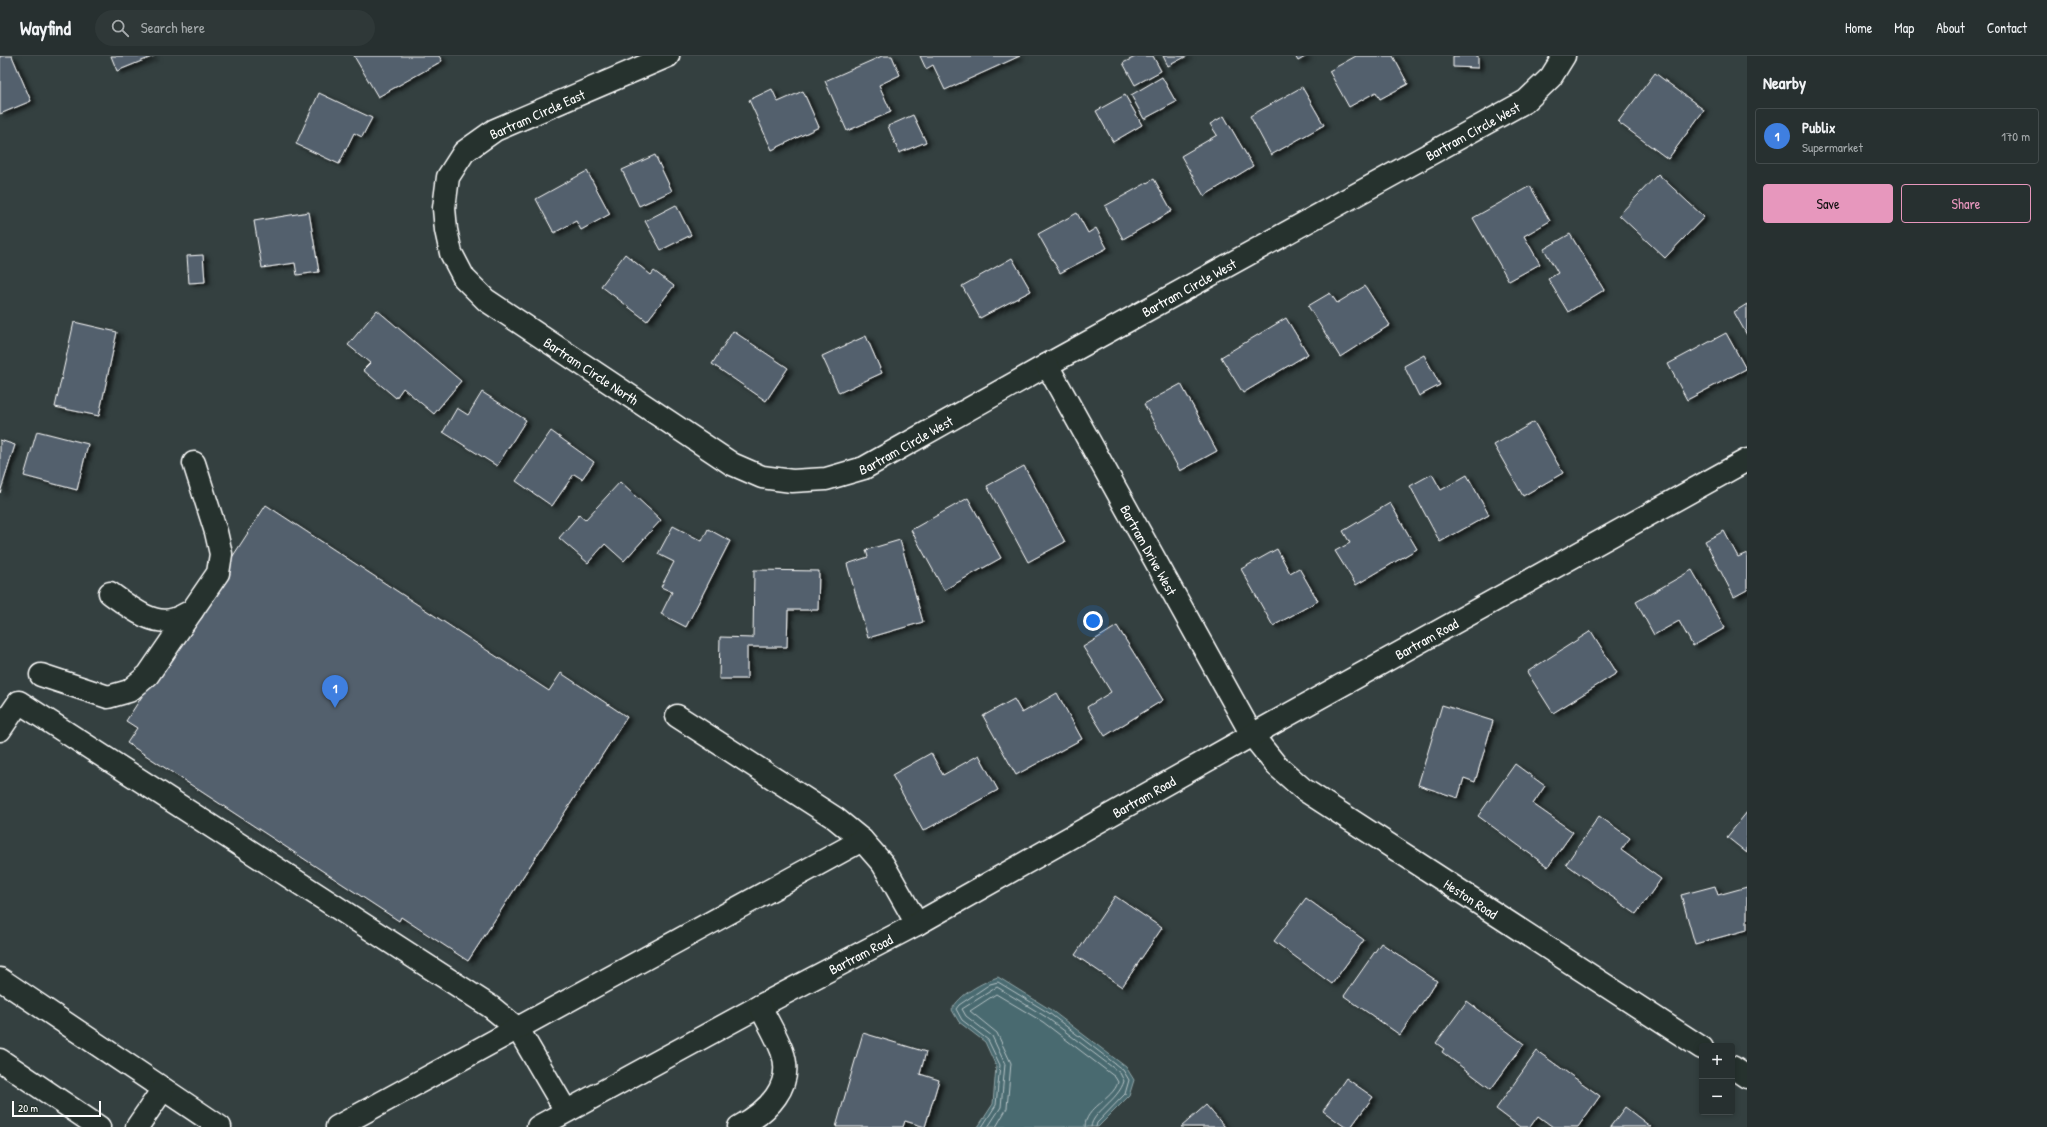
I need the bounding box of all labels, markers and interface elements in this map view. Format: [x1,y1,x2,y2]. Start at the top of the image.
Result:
search box [95,10,375,46]
text: Wayfind [20,15,71,41]
icon: search [109,17,131,39]
text: Search here [141,17,205,38]
text: Home [1845,18,1872,37]
text: Map [1894,18,1914,37]
text: About [1936,18,1965,37]
text: Contact [1987,18,2027,37]
text: Nearby [1763,71,1806,94]
street label: Bartram Circle East [486,84,588,144]
street label: Bartram Circle West [1422,97,1523,164]
text: Publix [1802,117,1835,138]
text: 1 [1775,127,1779,145]
text: 170 m [2001,127,2030,145]
text: Supermarket [1802,138,1863,156]
button: Save [1763,184,1893,223]
button: Share [1901,184,2031,223]
street label: Bartram Circle West [1138,253,1239,321]
street label: Bartram Circle North [541,332,643,409]
street label: Bartram Circle West [857,410,956,478]
street label: Bartram Drive West [1117,501,1182,598]
your location [1083,611,1103,631]
street label: Bartram Road [1391,613,1462,663]
pin: 1 [322,675,348,708]
street label: Bartram Road [1109,771,1179,822]
street label: Heston Road [1441,874,1502,923]
street label: Bartram Road [825,929,896,978]
map controls [1699,1043,1735,1115]
button: + [1699,1043,1735,1079]
button: − [1699,1079,1735,1115]
scale bar [12,1099,101,1118]
text: 20 m [18,1101,38,1115]

